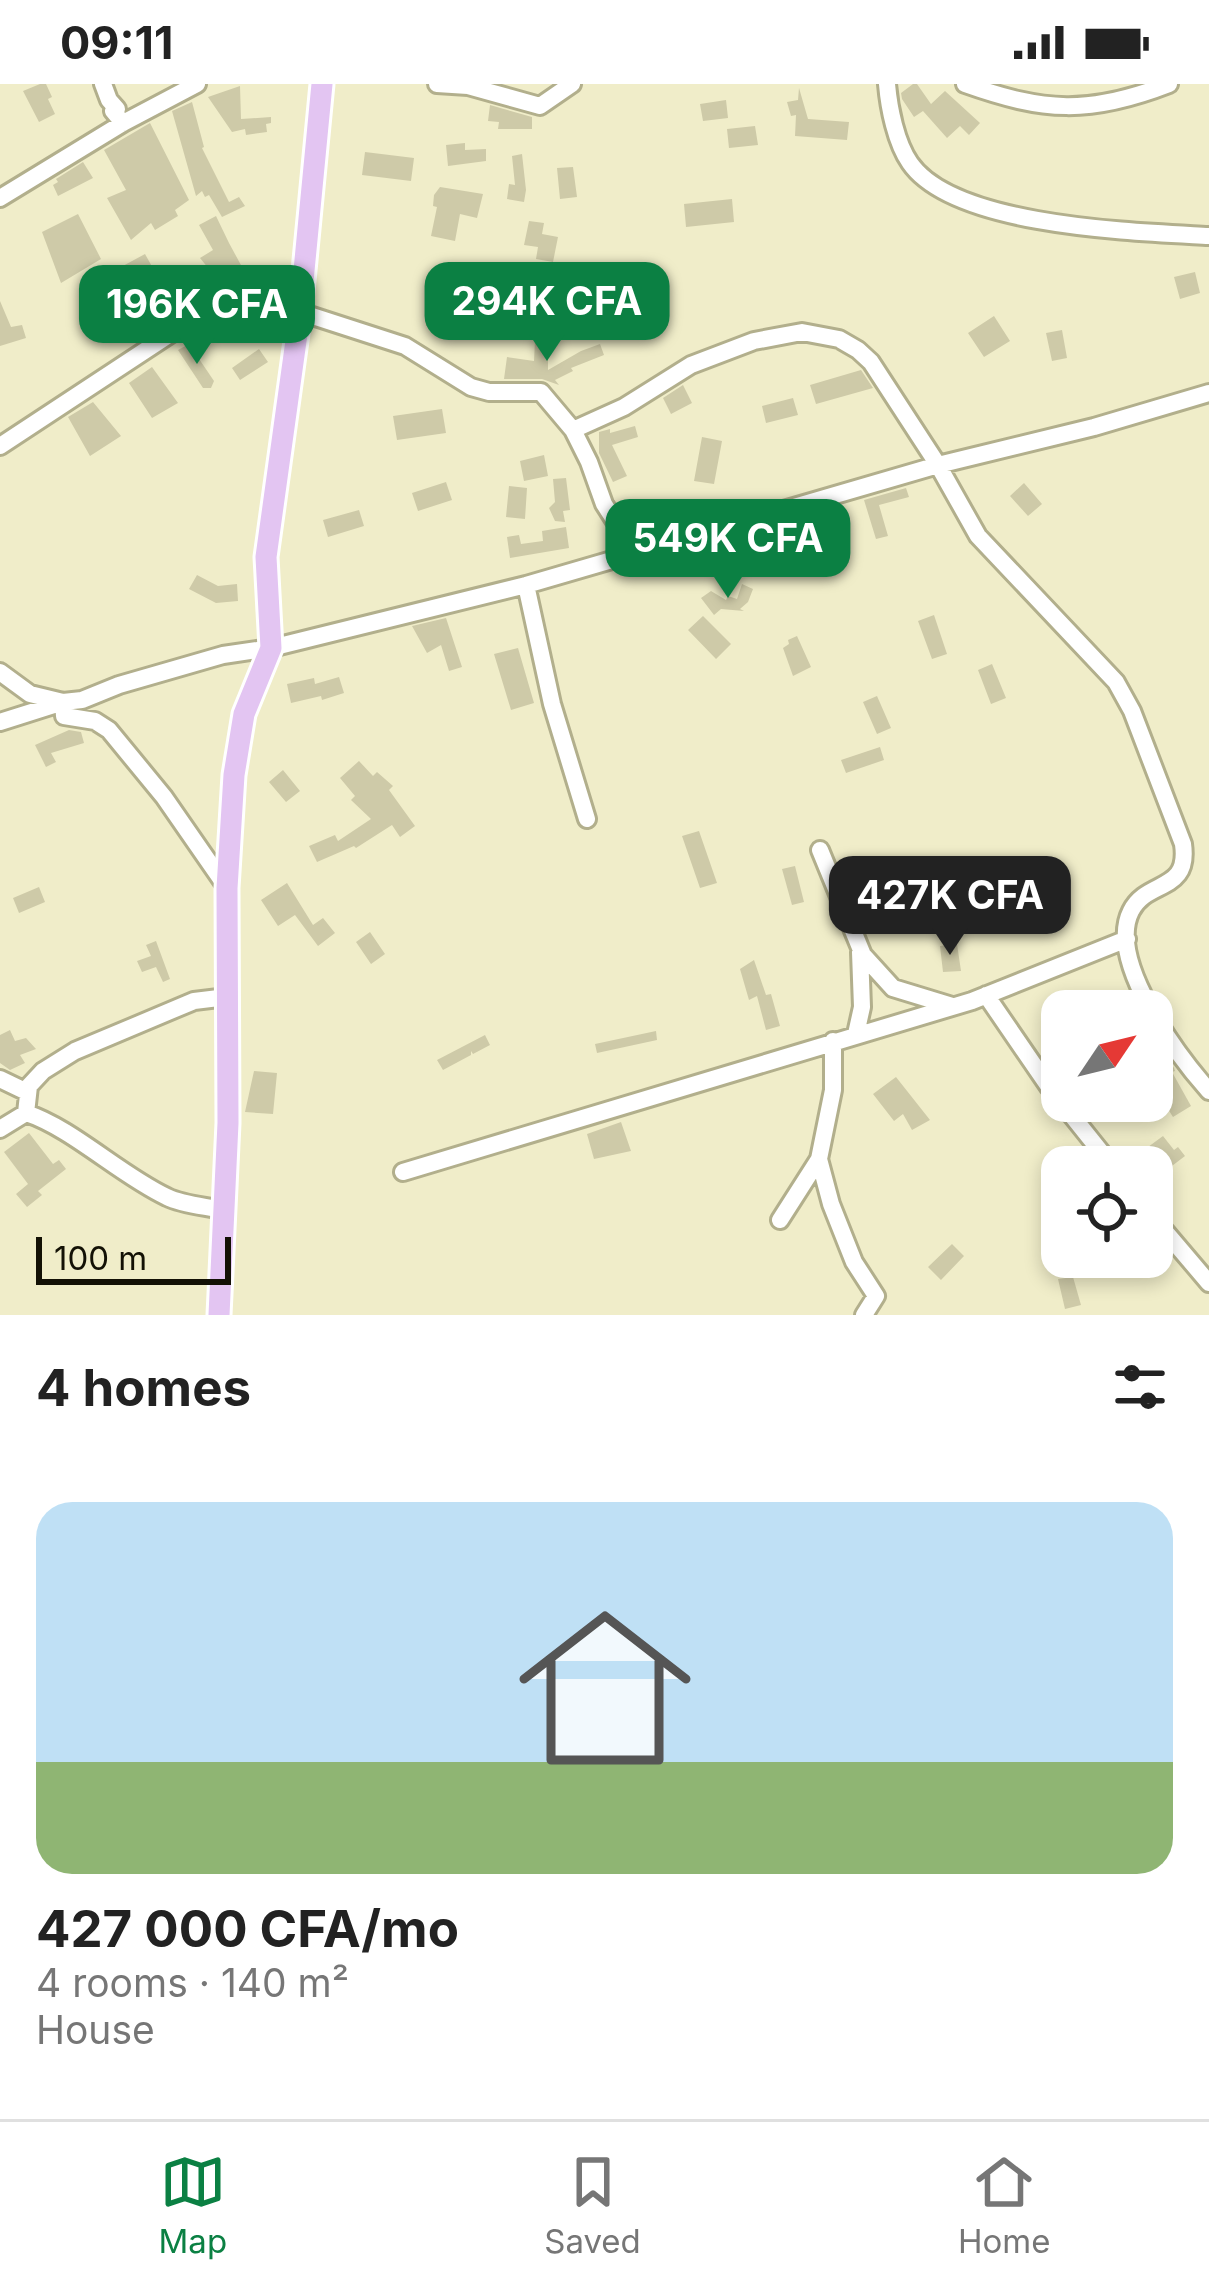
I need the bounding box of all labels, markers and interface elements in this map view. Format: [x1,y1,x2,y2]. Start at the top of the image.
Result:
text: 09:11 [60,15,173,70]
pin: 294K CFA [423,262,671,364]
pin: 196K CFA [73,265,321,367]
text: 294K CFA [452,277,642,324]
text: 196K CFA [106,280,288,327]
pin: 549K CFA [604,499,852,601]
text: 549K CFA [632,514,824,561]
pin: 427K CFA [826,856,1074,958]
text: 427K CFA [856,871,1044,918]
north arrow [1041,990,1173,1122]
map controls [1041,990,1173,1278]
button: locate [1041,1146,1173,1278]
scale bar [36,1231,231,1284]
text: 100 m [54,1238,147,1278]
icon: filters [1107,1354,1173,1420]
text: 4 homes [36,1357,251,1418]
icon: home [497,1580,713,1796]
text: 427 000 CFA/mo [36,1898,459,1959]
text: 4 rooms · 140 m² [36,1959,349,2006]
text: House [36,2006,155,2053]
tab: Map [159,2149,227,2261]
tab: Saved [544,2149,641,2261]
tab: Home [958,2149,1050,2261]

